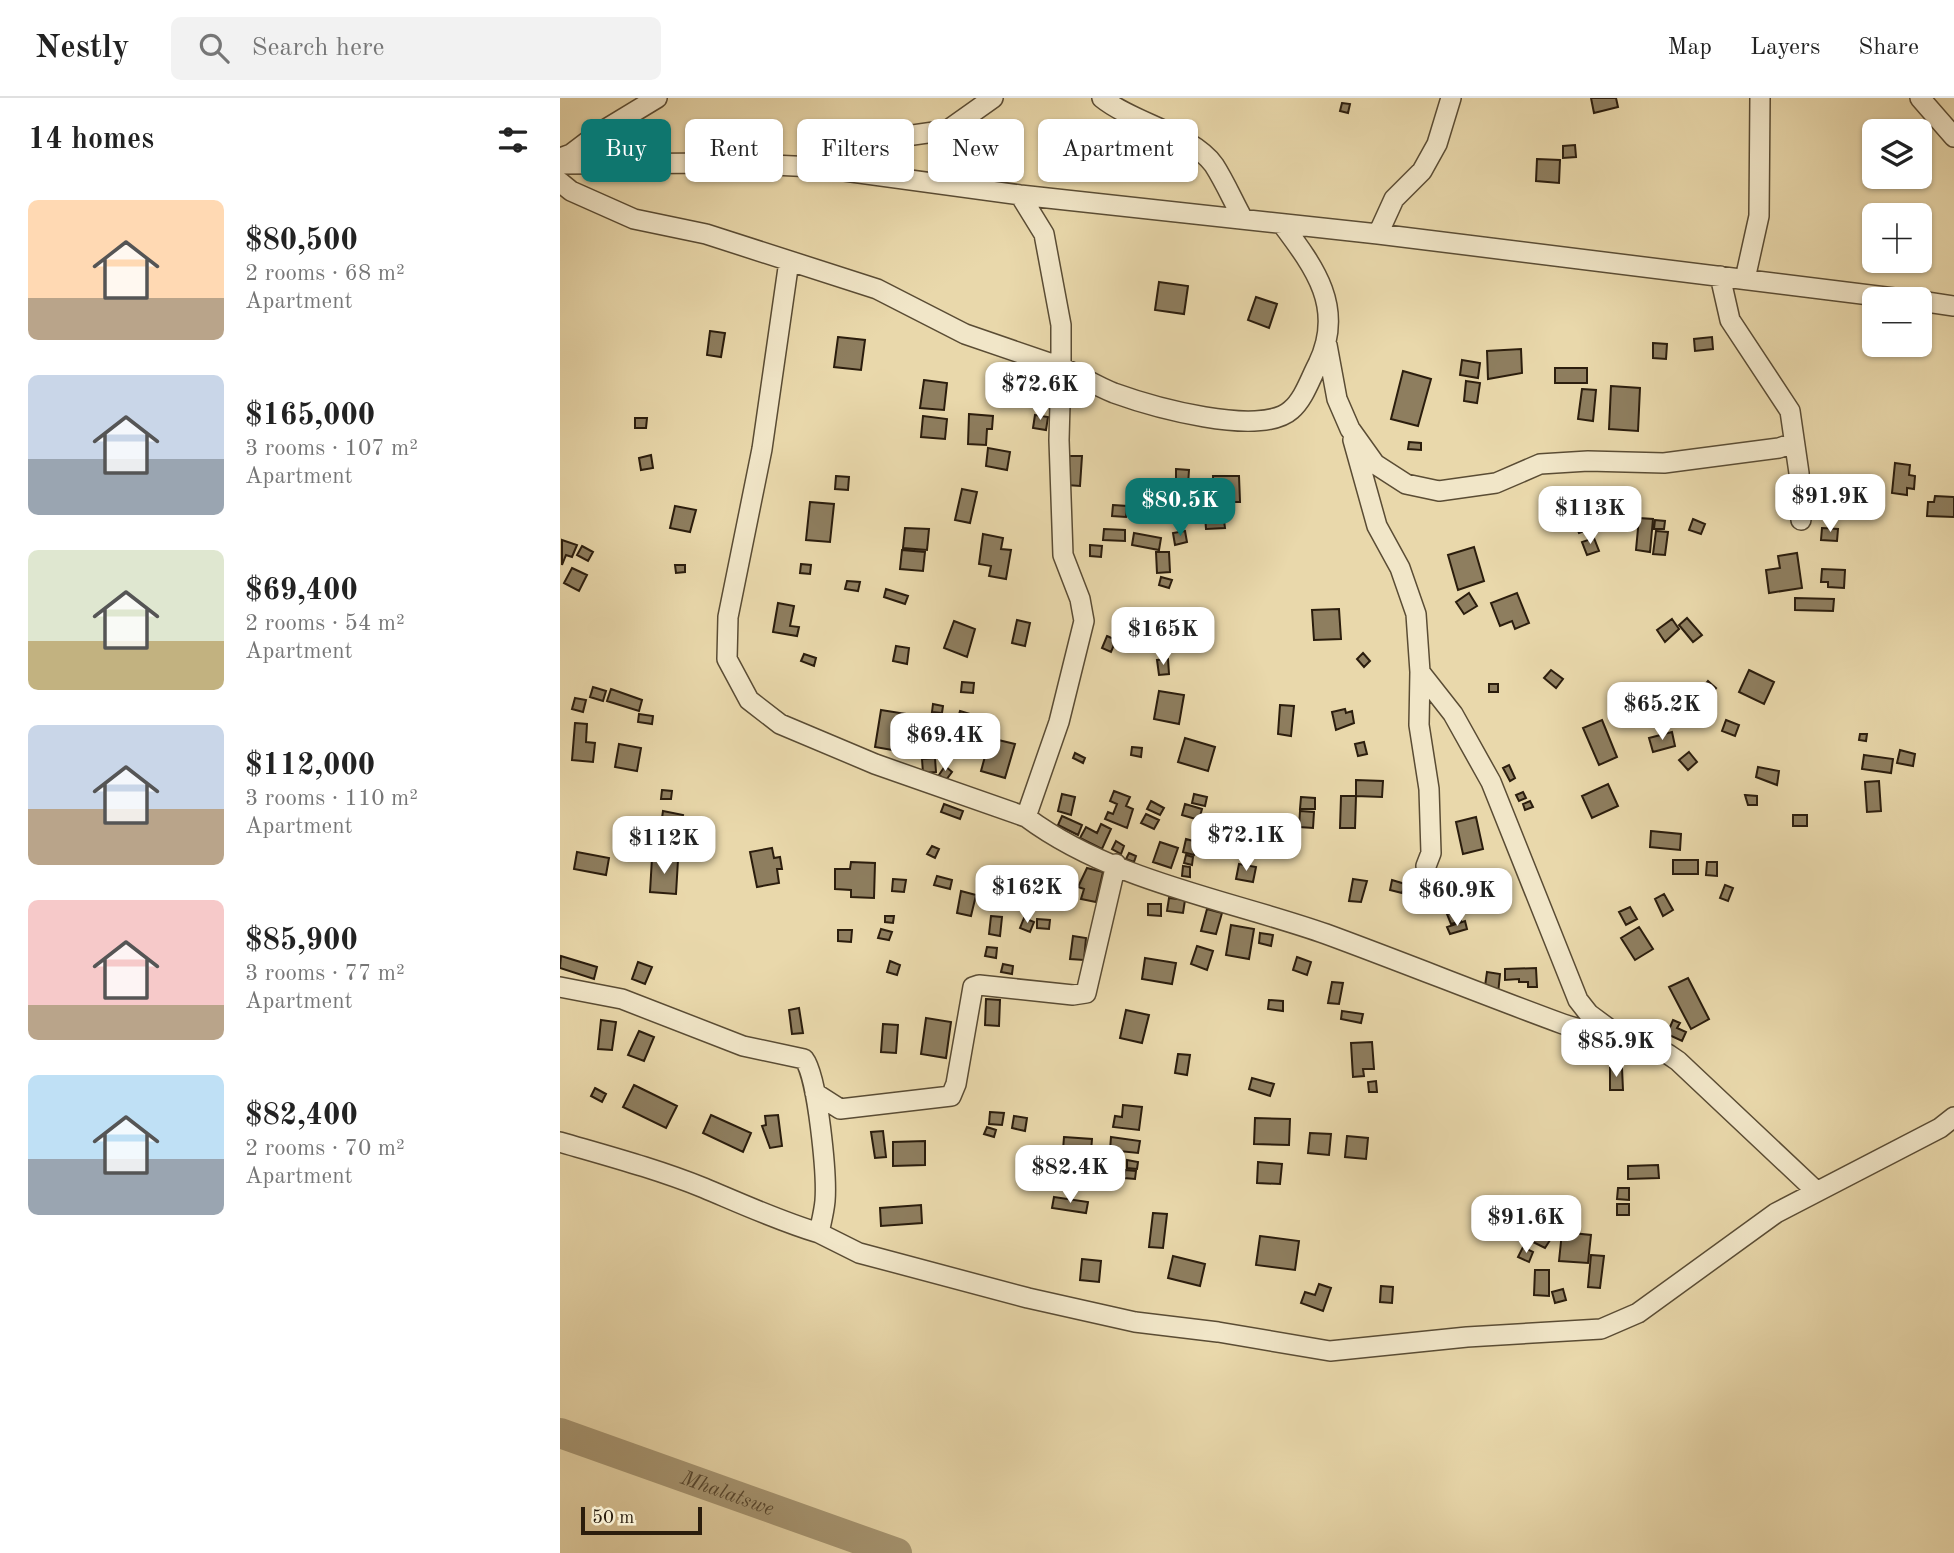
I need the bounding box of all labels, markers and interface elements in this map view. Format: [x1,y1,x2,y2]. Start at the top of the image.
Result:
search box [171,17,661,80]
icon: search [195,29,233,67]
text: Nestly [35,32,129,65]
text: Search here [251,35,385,61]
text: Map [1668,36,1712,60]
text: Layers [1750,36,1820,60]
text: Share [1858,36,1919,60]
chip: Buy [581,119,671,182]
chip: Rent [685,119,783,182]
chip: Filters [797,119,914,182]
chip: New [928,119,1024,182]
chip: Apartment [1038,119,1198,182]
map controls [1862,119,1932,357]
button: layers [1862,119,1932,189]
icon: filters [494,121,532,159]
text: 14 homes [28,125,154,155]
button: + [1862,203,1932,273]
text: $80,500 [245,226,358,256]
icon: home [84,228,168,312]
text: 2 rooms · 68 m² [245,262,405,285]
button: − [1862,287,1932,357]
text: Apartment [245,290,353,313]
pin: $72.6K [983,362,1097,422]
text: $72.6K [1001,373,1079,396]
text: $165,000 [245,401,375,431]
icon: home [84,403,168,487]
text: 3 rooms · 107 m² [245,437,418,460]
text: Apartment [245,465,353,488]
pin: $91.9K [1773,474,1887,534]
pin: $80.5K [1123,478,1237,538]
text: $91.9K [1791,485,1869,508]
pin: $113K [1541,486,1639,546]
text: $80.5K [1141,489,1219,512]
text: $113K [1554,497,1626,520]
text: $69,400 [245,576,358,606]
icon: home [84,578,168,662]
pin: $165K [1114,608,1212,667]
text: 2 rooms · 54 m² [245,612,405,635]
text: $165K [1127,618,1199,641]
text: Apartment [245,640,353,663]
pin: $65.2K [1605,682,1719,742]
text: $65.2K [1623,693,1701,716]
pin: $69.4K [888,714,1002,773]
text: $69.4K [906,724,984,747]
text: $112,000 [245,751,375,781]
icon: home [84,753,168,837]
text: 3 rooms · 110 m² [245,787,418,810]
pin: $72.1K [1189,814,1303,873]
text: Apartment [245,815,353,838]
pin: $112K [615,816,713,876]
text: $72.1K [1207,824,1285,847]
text: $112K [628,827,700,850]
pin: $162K [978,866,1076,925]
pin: $60.9K [1400,868,1514,928]
text: $162K [991,876,1063,899]
text: $60.9K [1418,879,1496,902]
text: $85,900 [245,926,358,956]
icon: home [84,928,168,1012]
text: 3 rooms · 77 m² [245,962,405,985]
text: Apartment [245,990,353,1013]
pin: $85.9K [1559,1020,1673,1079]
text: $85.9K [1577,1030,1655,1053]
text: $82,400 [245,1101,358,1131]
icon: home [84,1103,168,1187]
text: 2 rooms · 70 m² [245,1137,405,1160]
pin: $82.4K [1013,1146,1127,1205]
text: $82.4K [1031,1156,1109,1179]
text: Apartment [245,1165,353,1188]
pin: $91.6K [1469,1196,1583,1255]
text: $91.6K [1487,1206,1565,1229]
water label: Mhalatswe [677,1468,777,1520]
scale bar [581,1504,702,1536]
text: 50 m [592,1509,634,1528]

